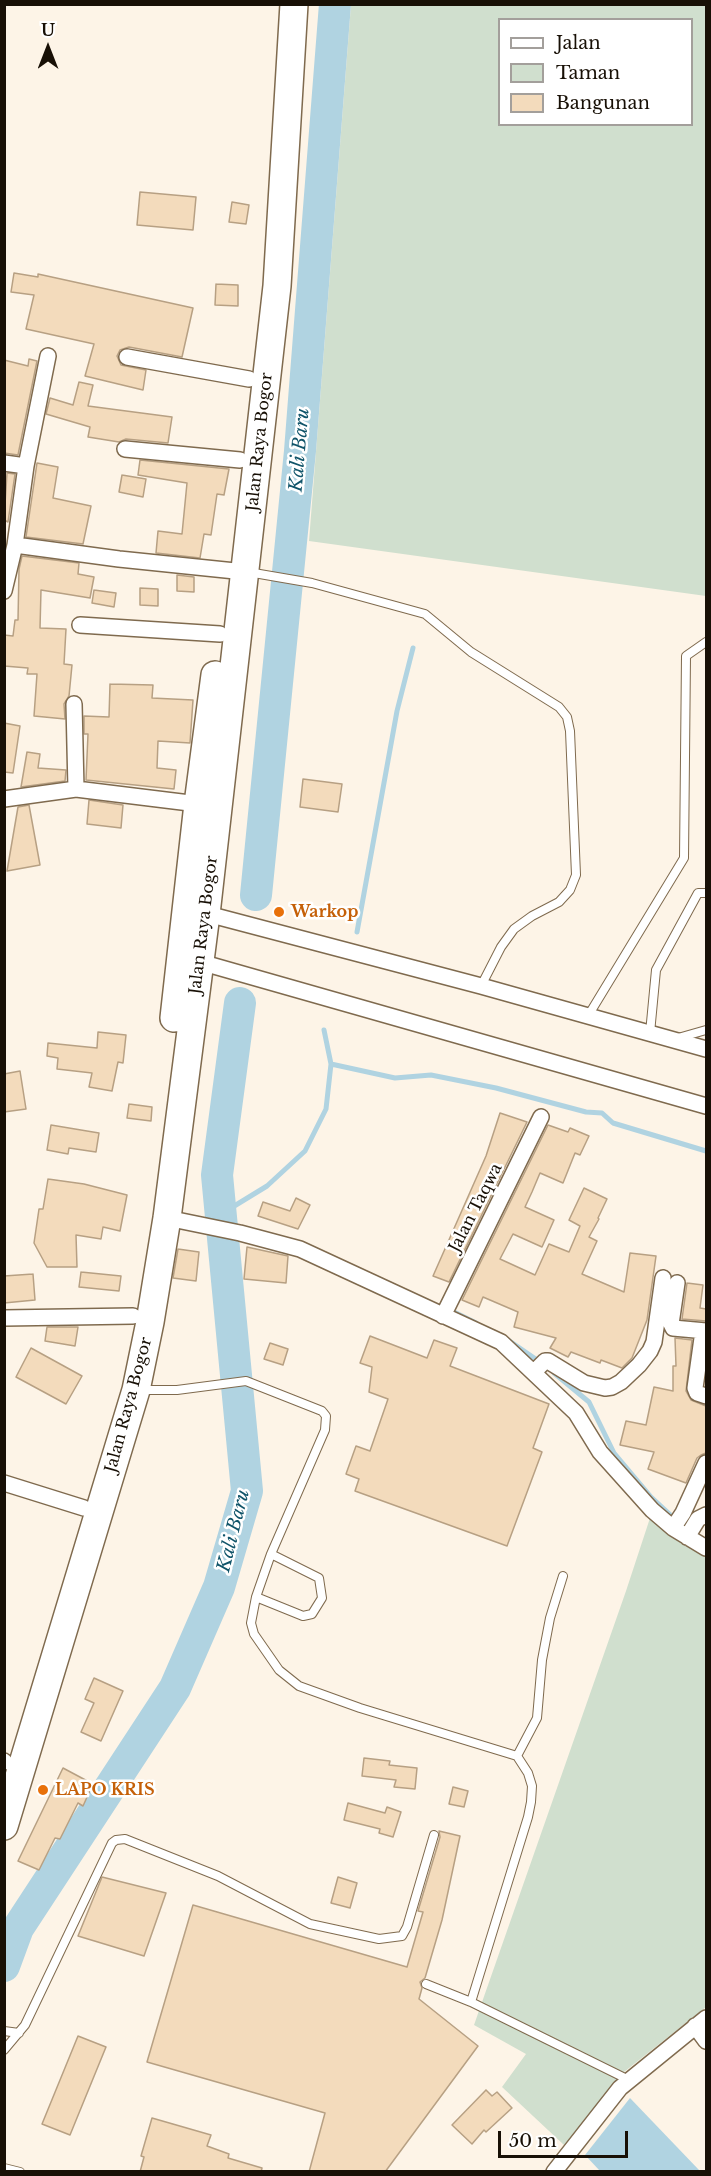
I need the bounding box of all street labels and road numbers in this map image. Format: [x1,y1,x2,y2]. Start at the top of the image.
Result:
street label: Jalan Raya Bogor [243,372,277,512]
street label: Jalan Raya Bogor [186,855,222,995]
street label: Jalan Taqwa [445,1160,507,1256]
street label: Jalan Raya Bogor [102,1335,156,1475]

